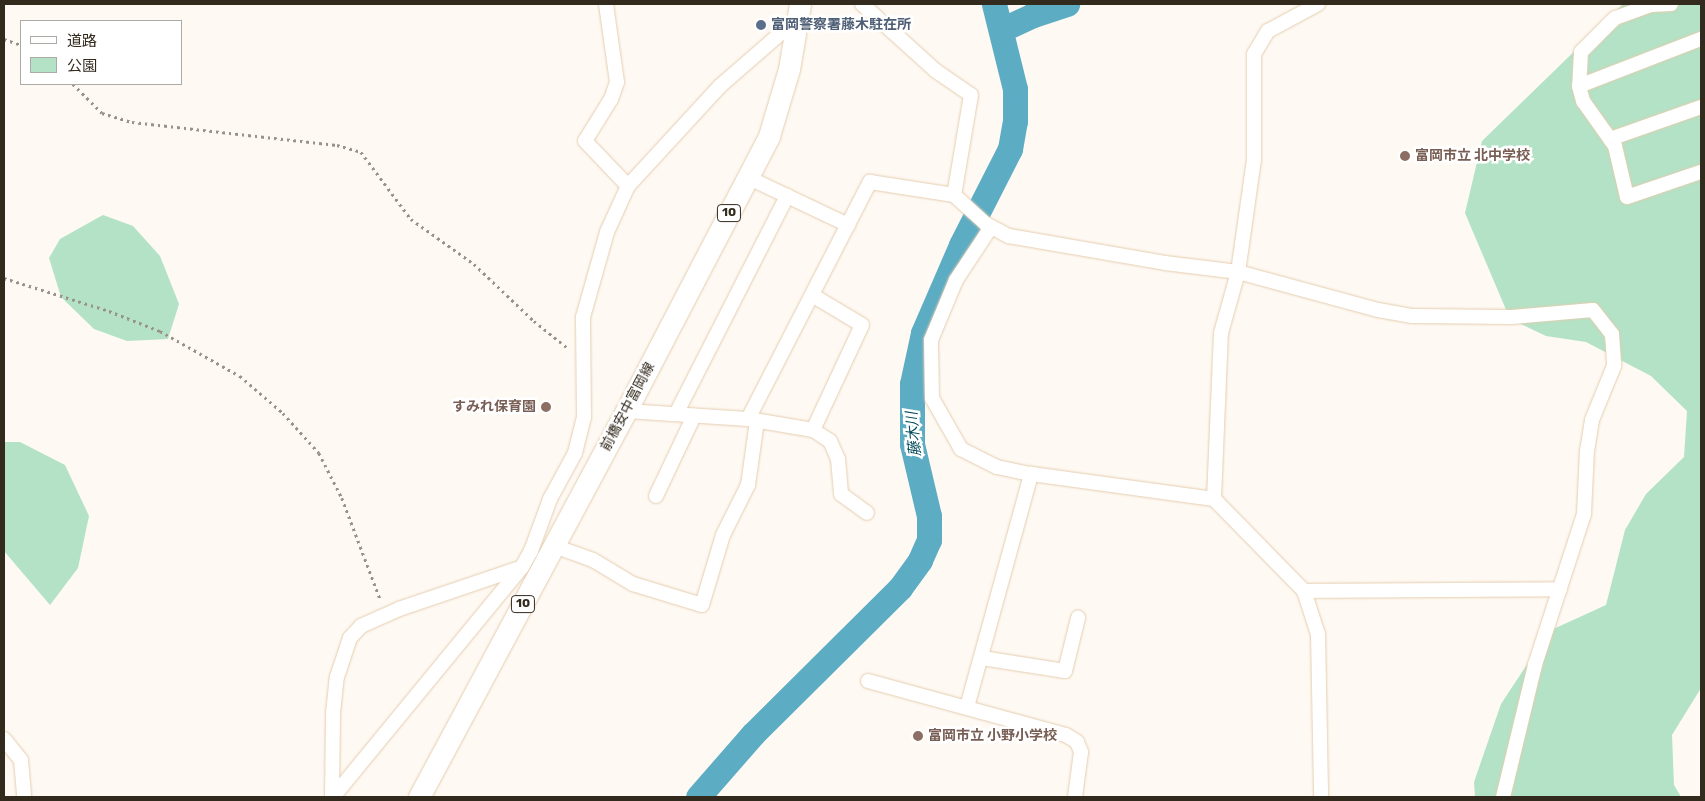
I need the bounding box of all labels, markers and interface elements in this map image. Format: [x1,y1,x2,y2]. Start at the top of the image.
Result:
place label: 富岡警察署藤木駐在所 [771,17,911,33]
marker: 富岡警察署藤木駐在所 [755,19,767,31]
legend [20,20,182,85]
text: 道路 [67,32,97,50]
text: 公園 [67,57,97,75]
place label: 富岡市立 北中学校 [1415,148,1530,164]
marker: 富岡市立 北中学校 [1399,150,1411,162]
road number: 10 [716,204,742,222]
street label: 前橋安中富岡線 [598,360,658,454]
place label: すみれ保育園 [452,399,536,415]
marker: すみれ保育園 [540,401,552,413]
water label: 藤木川 [903,411,925,457]
road number: 10 [510,594,536,614]
place label: 富岡市立 小野小学校 [928,728,1057,744]
marker: 富岡市立 小野小学校 [912,730,924,742]

